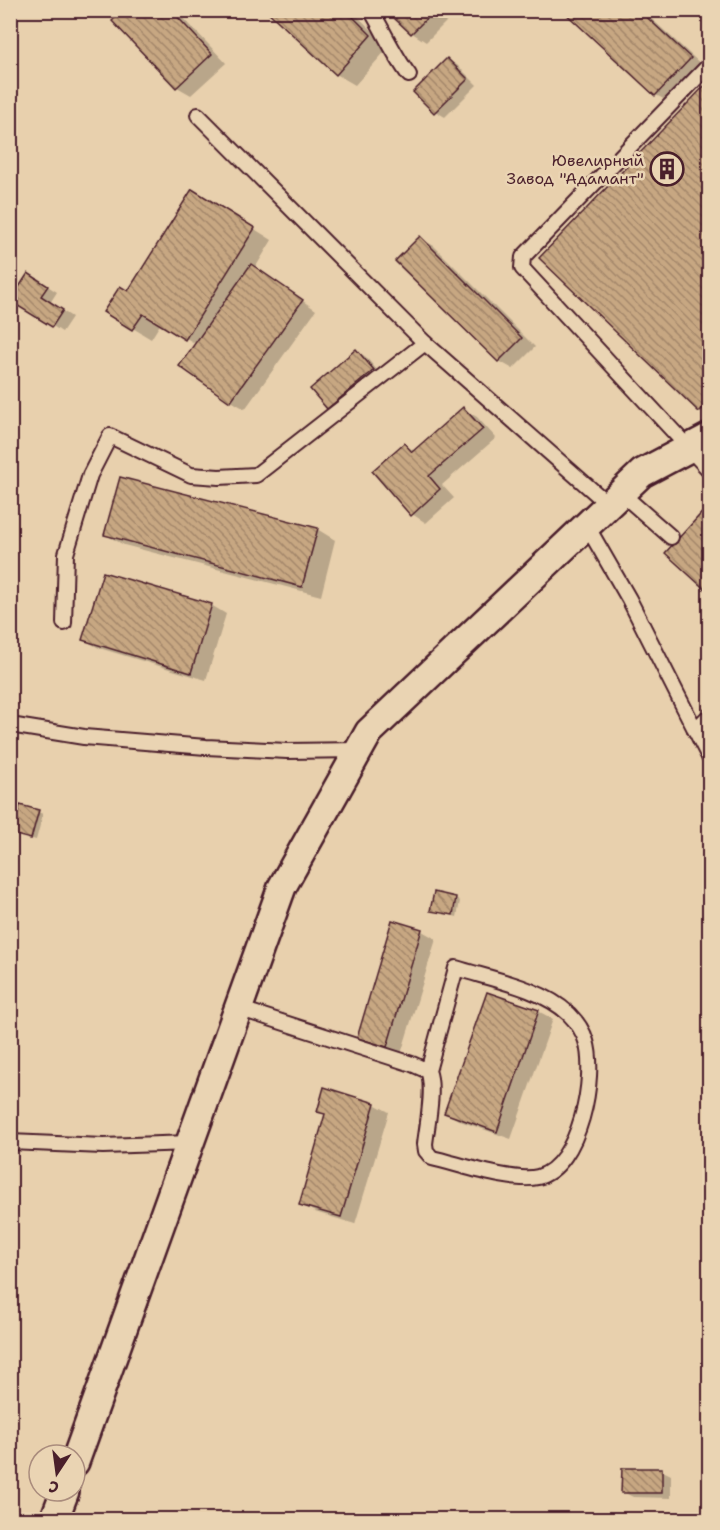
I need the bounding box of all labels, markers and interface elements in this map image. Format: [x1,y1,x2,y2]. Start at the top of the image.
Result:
place label: Ювелирный Завод "Адамант" [507,150,644,189]
building icon: Ювелирный Завод "Адамант" [649,151,685,187]
north arrow [27,1443,87,1503]
text: С [46,1476,61,1498]

